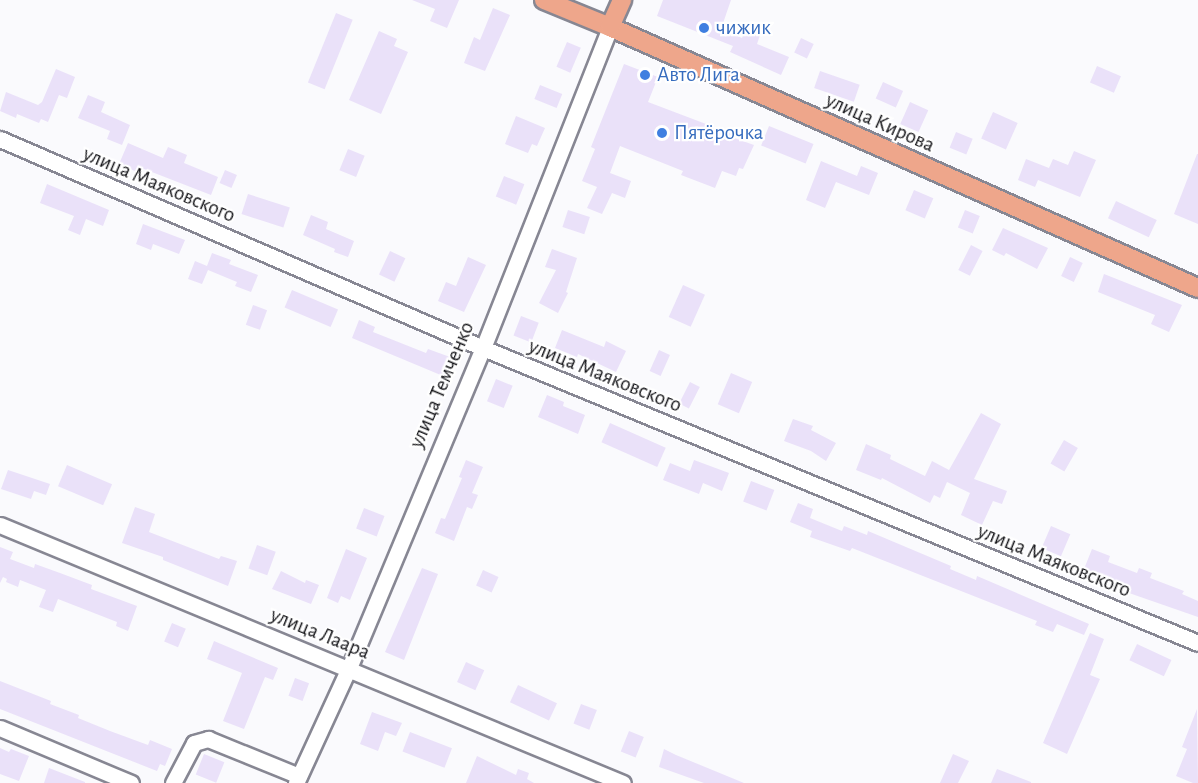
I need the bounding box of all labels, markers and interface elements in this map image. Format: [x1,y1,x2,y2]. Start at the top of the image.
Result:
place label: чижик [716,15,771,41]
marker: чижик [697,21,711,35]
place label: Авто Лига [657,62,740,88]
marker: Авто Лига [638,68,652,82]
street label: улица Кирова [822,88,938,158]
place label: Пятёрочка [674,120,763,146]
marker: Пятёрочка [655,126,669,140]
street label: улица Маяковского [79,142,239,228]
street label: улица Темченко [404,318,480,452]
street label: улица Маяковского [525,334,685,418]
street label: улица Маяковского [974,519,1134,603]
street label: улица Лаара [267,603,373,665]

